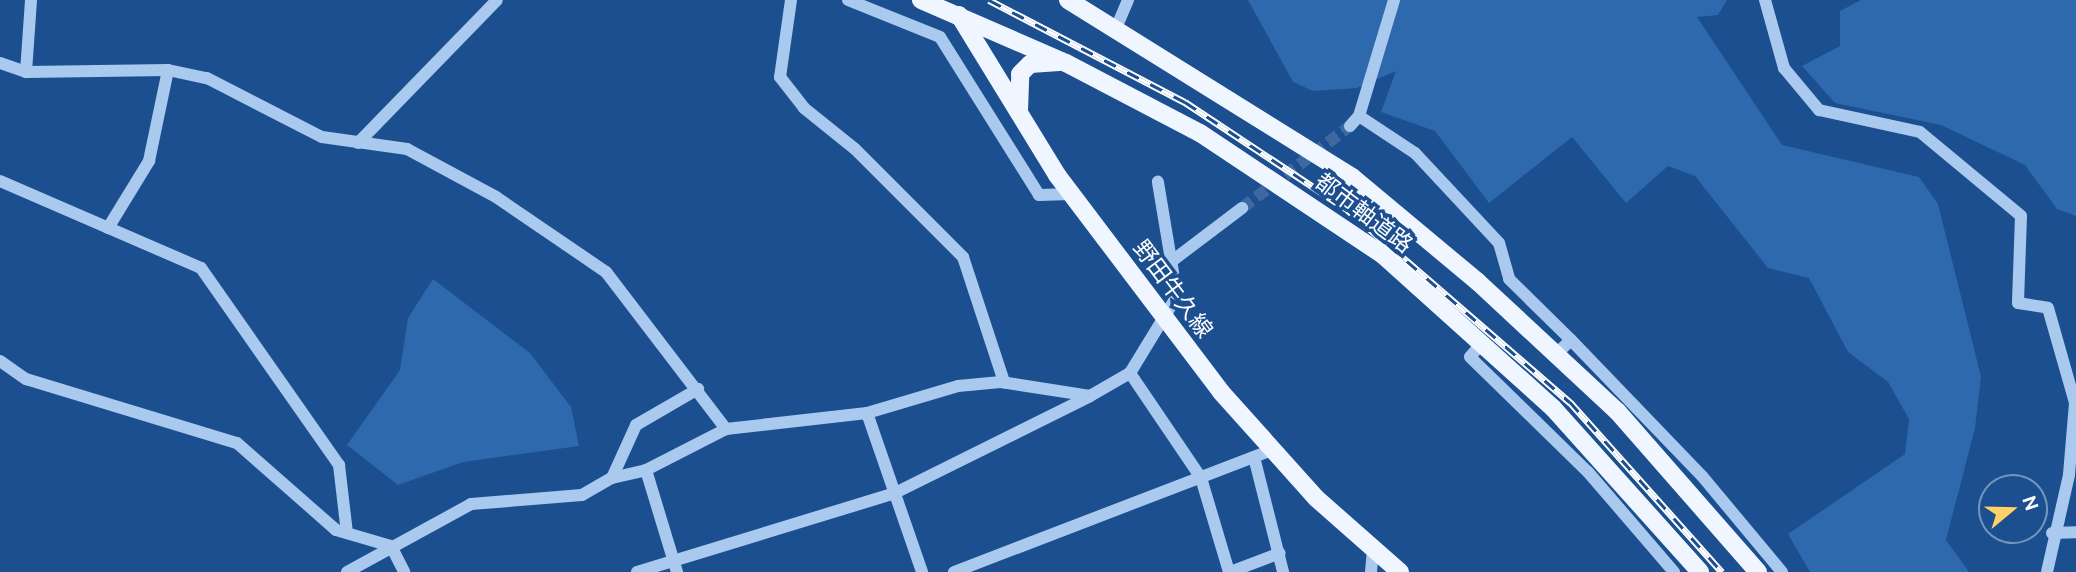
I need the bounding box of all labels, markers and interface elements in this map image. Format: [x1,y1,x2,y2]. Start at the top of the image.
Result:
street label: 都市軸道路 [1310,167,1418,259]
street label: 野田牛久線 [1127,235,1219,343]
north arrow [1978,474,2048,544]
text: N [2018,493,2044,513]

